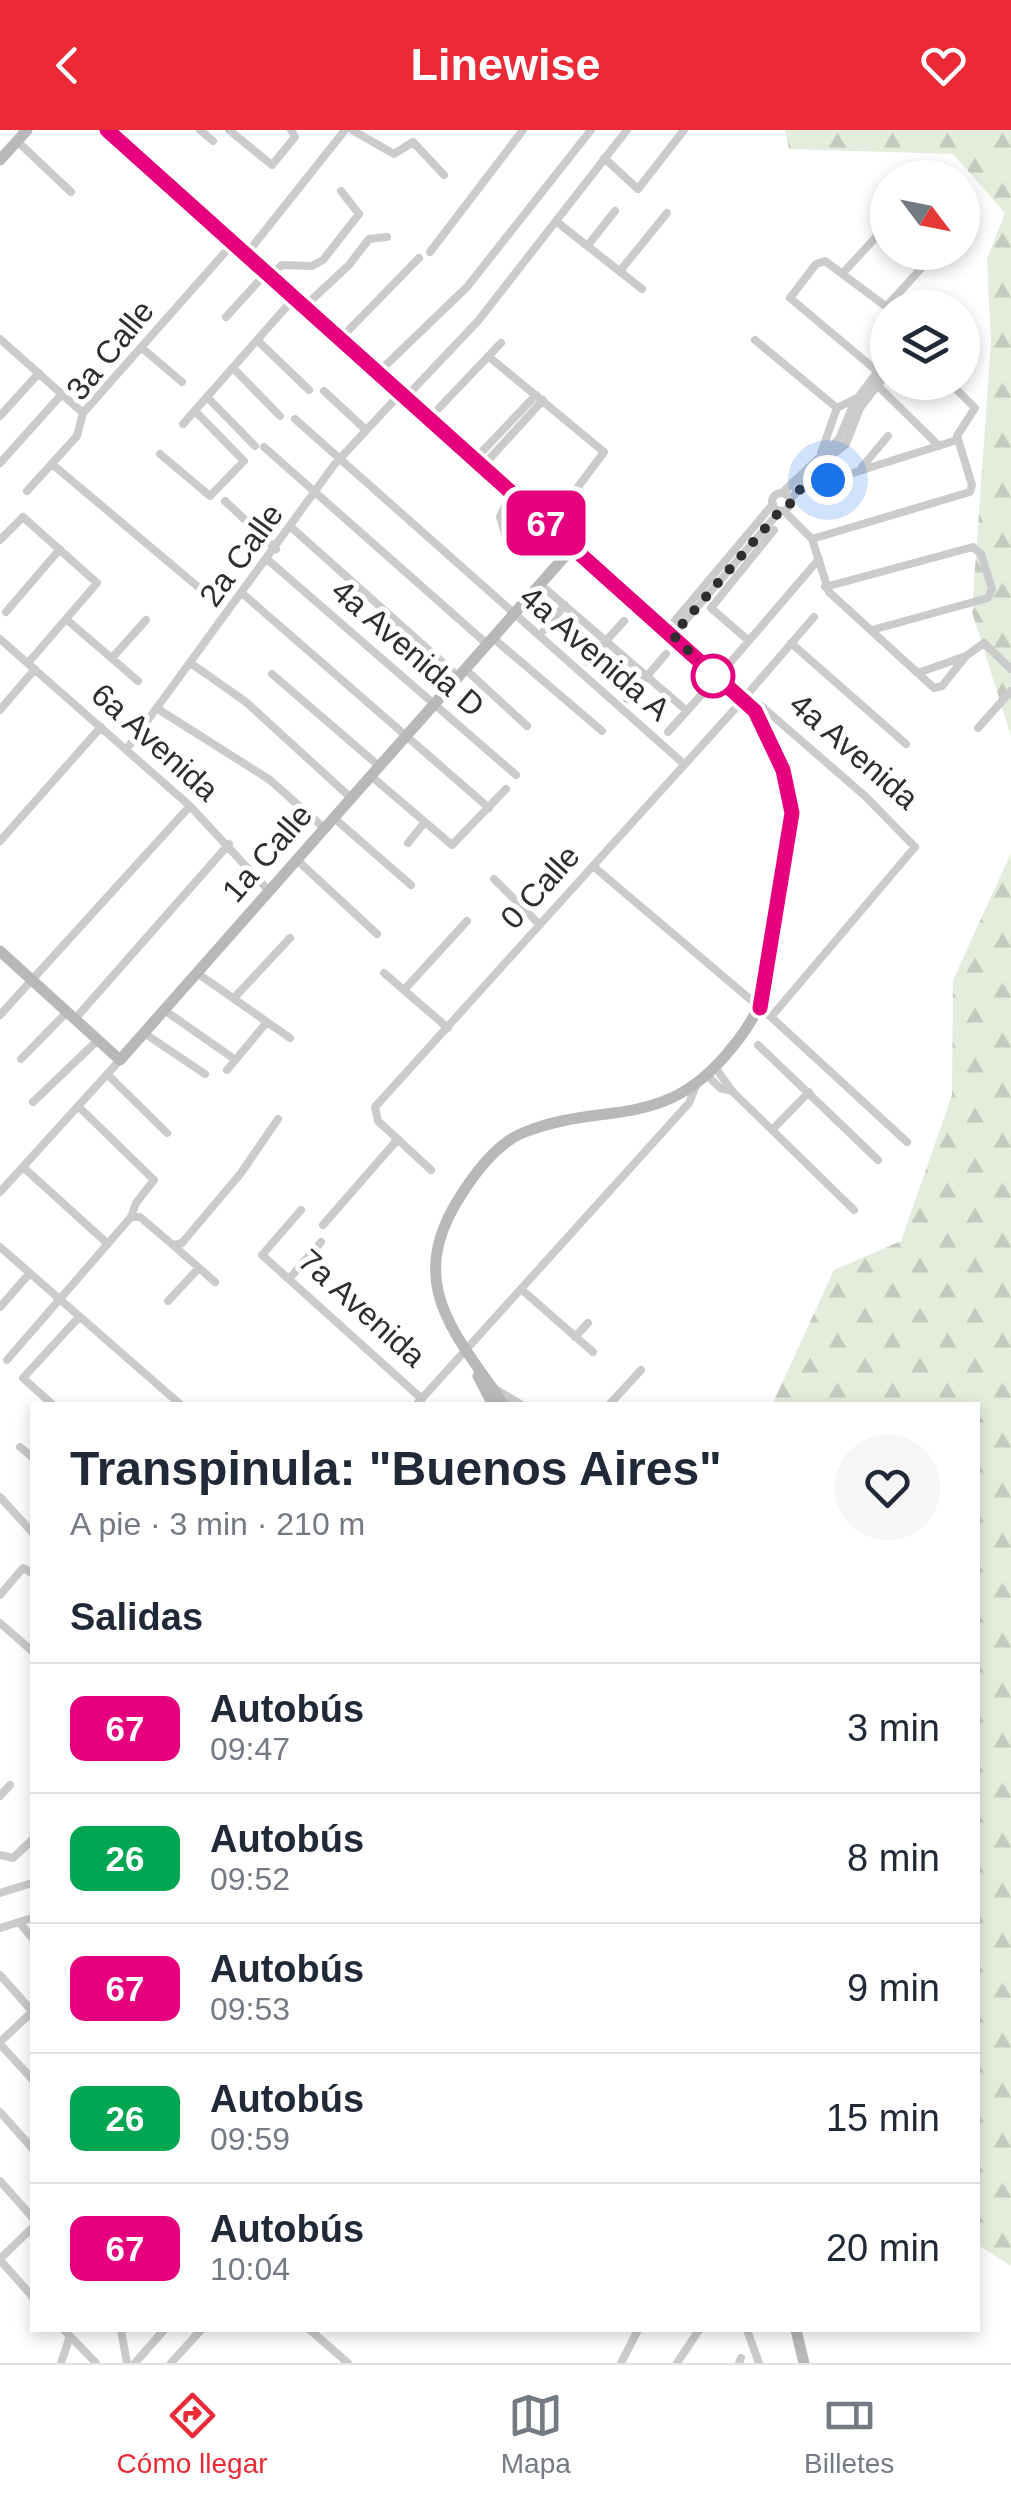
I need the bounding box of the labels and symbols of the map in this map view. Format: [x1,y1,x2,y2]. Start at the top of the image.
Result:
north arrow [870,160,980,270]
street label: 3a Calle [59,293,161,407]
your location [803,455,853,505]
line badge: 67 [501,490,591,556]
street label: 2a Calle [192,497,290,613]
street label: 4a Avenida D [325,572,491,724]
street label: 4a Avenida A [513,578,678,728]
unlabelled marker [692,655,734,697]
street label: 6a Avenida [84,676,226,808]
street label: 4a Avenida [783,686,926,816]
street label: 1a Calle [215,797,319,909]
street label: 0 Calle [493,838,587,936]
street label: 7a Avenida [291,1242,433,1374]

